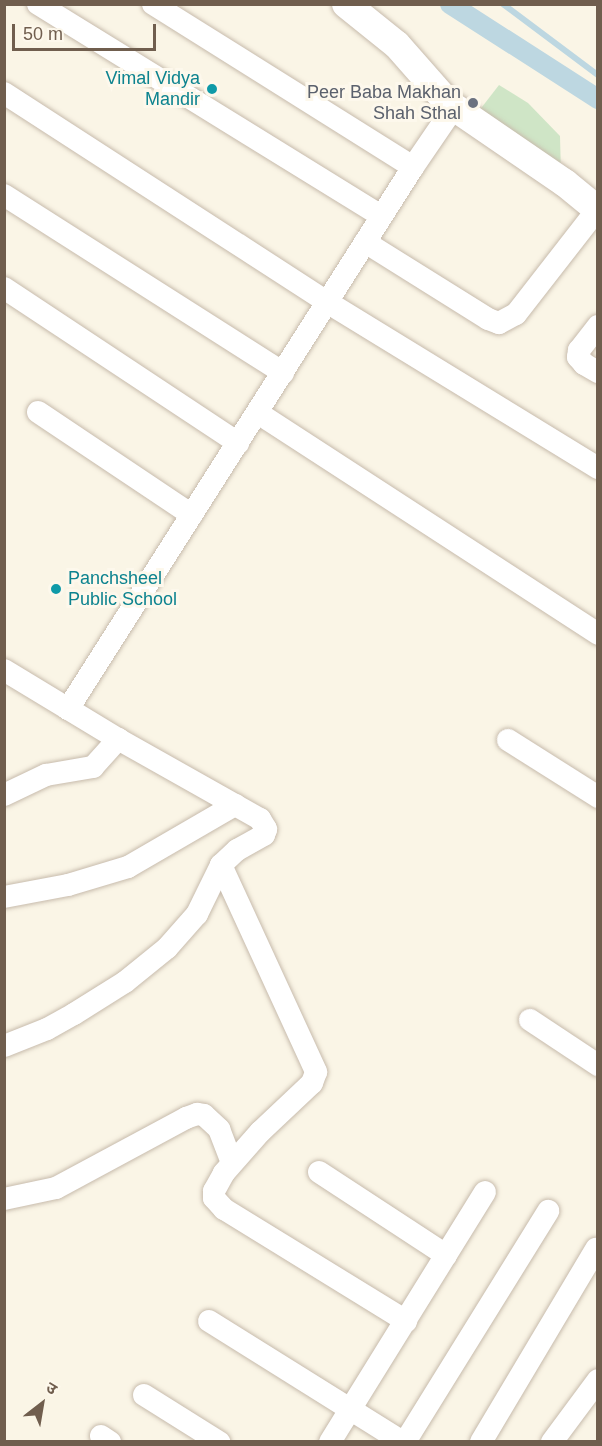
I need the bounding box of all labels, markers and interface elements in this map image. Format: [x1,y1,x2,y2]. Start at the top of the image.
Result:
scale bar [15,12,159,50]
text: 50 m [23,24,63,44]
place label: Vimal Vidya Mandir [106,68,200,110]
marker: Vimal Vidya Mandir [205,82,219,96]
place label: Peer Baba Makhan Shah Sthal [307,82,461,124]
marker: Peer Baba Makhan Shah Sthal [466,96,480,110]
place label: Panchsheel Public School [68,568,177,610]
marker: Panchsheel Public School [49,582,63,596]
north arrow [12,1374,72,1434]
text: उ [43,1378,60,1398]

